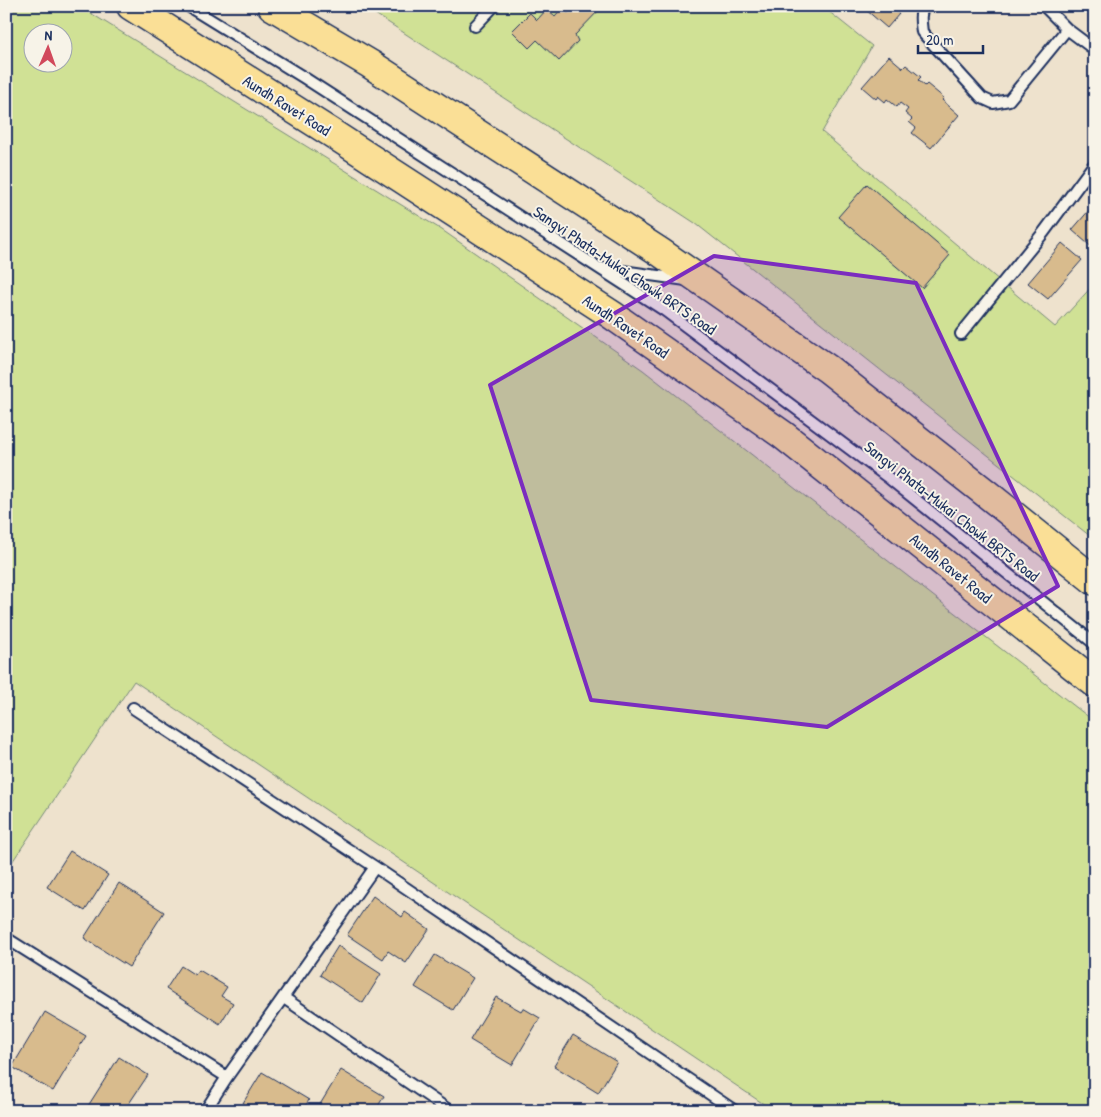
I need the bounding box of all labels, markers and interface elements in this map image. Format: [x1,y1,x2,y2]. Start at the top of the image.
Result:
north arrow [22,22,72,72]
scale bar [918,22,984,54]
text: N [44,25,53,44]
text: 20 m [926,29,953,50]
street label: Aundh Ravet Road [239,69,335,141]
street label: Sangvi Phata-Mukai Chowk BRTS Road [529,200,721,340]
street label: Aundh Ravet Road [578,289,674,363]
street label: Sangvi Phata-Mukai Chowk BRTS Road [860,436,1044,586]
street label: Aundh Ravet Road [905,528,997,608]

